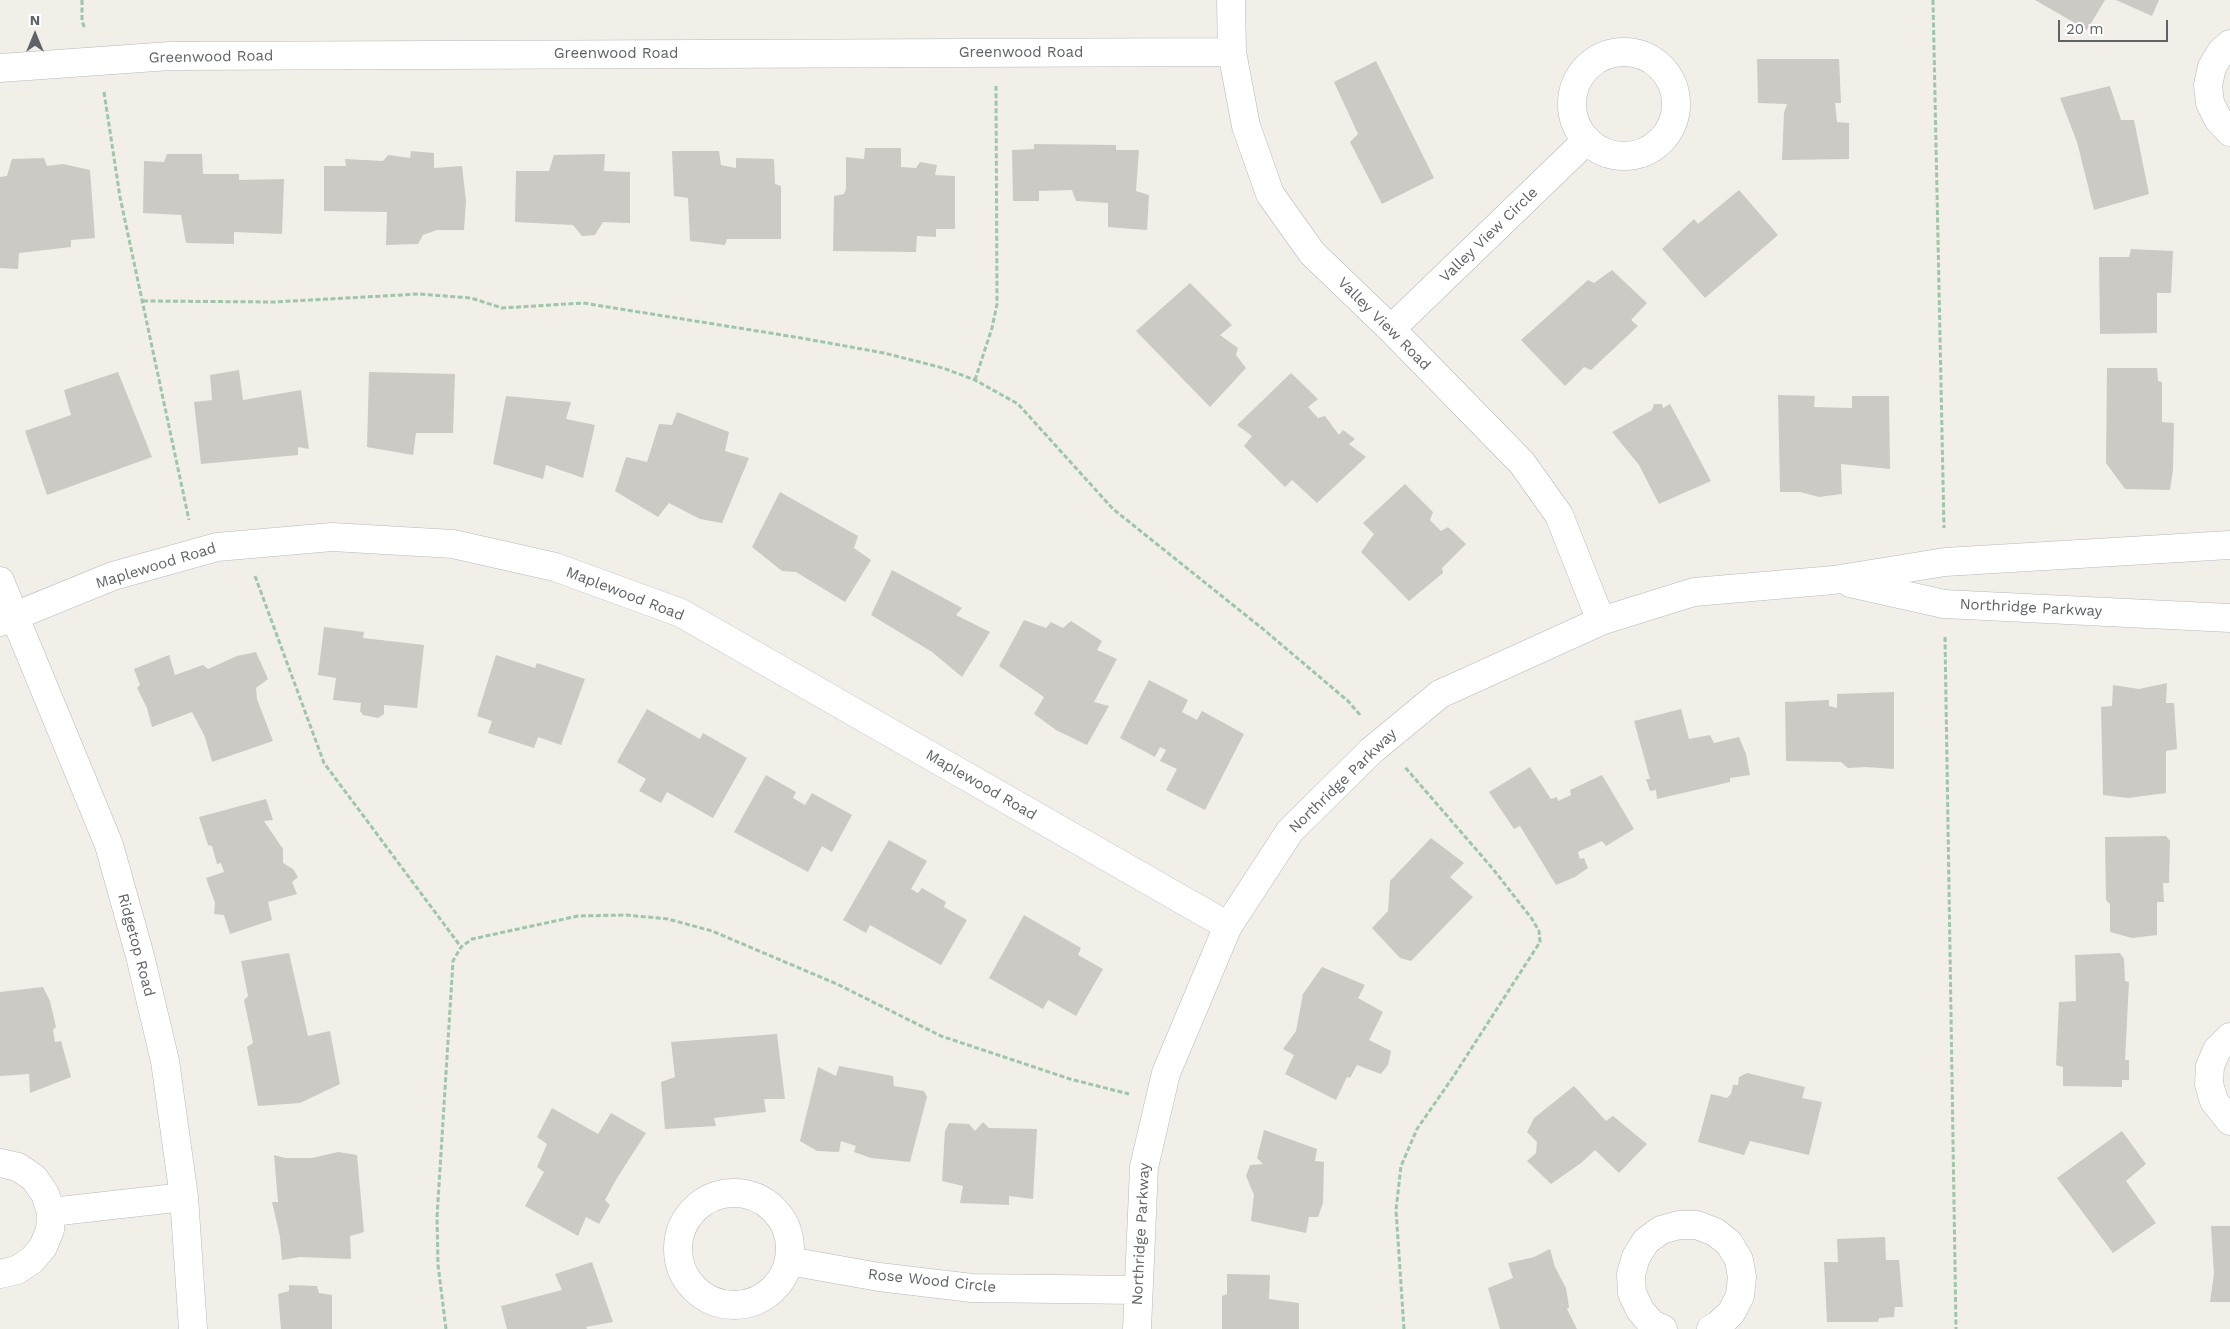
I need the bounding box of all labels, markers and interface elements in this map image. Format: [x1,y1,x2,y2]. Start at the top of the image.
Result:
north arrow [10,10,60,60]
scale bar [2060,10,2170,42]
text: N [30,12,40,28]
text: 20 m [2066,20,2104,38]
street label: Greenwood Road [959,44,1083,62]
street label: Greenwood Road [554,45,678,63]
street label: Greenwood Road [149,47,273,67]
street label: Valley View Circle [1436,184,1542,286]
street label: Valley View Road [1334,274,1434,374]
street label: Maplewood Road [94,539,218,593]
street label: Maplewood Road [563,563,687,625]
street label: Northridge Parkway [1959,595,2103,621]
street label: Northridge Parkway [1285,725,1401,837]
street label: Maplewood Road [922,746,1040,824]
street label: Ridgetop Road [114,891,158,999]
street label: Northridge Parkway [1128,1162,1154,1306]
street label: Rose Wood Circle [867,1265,997,1297]

